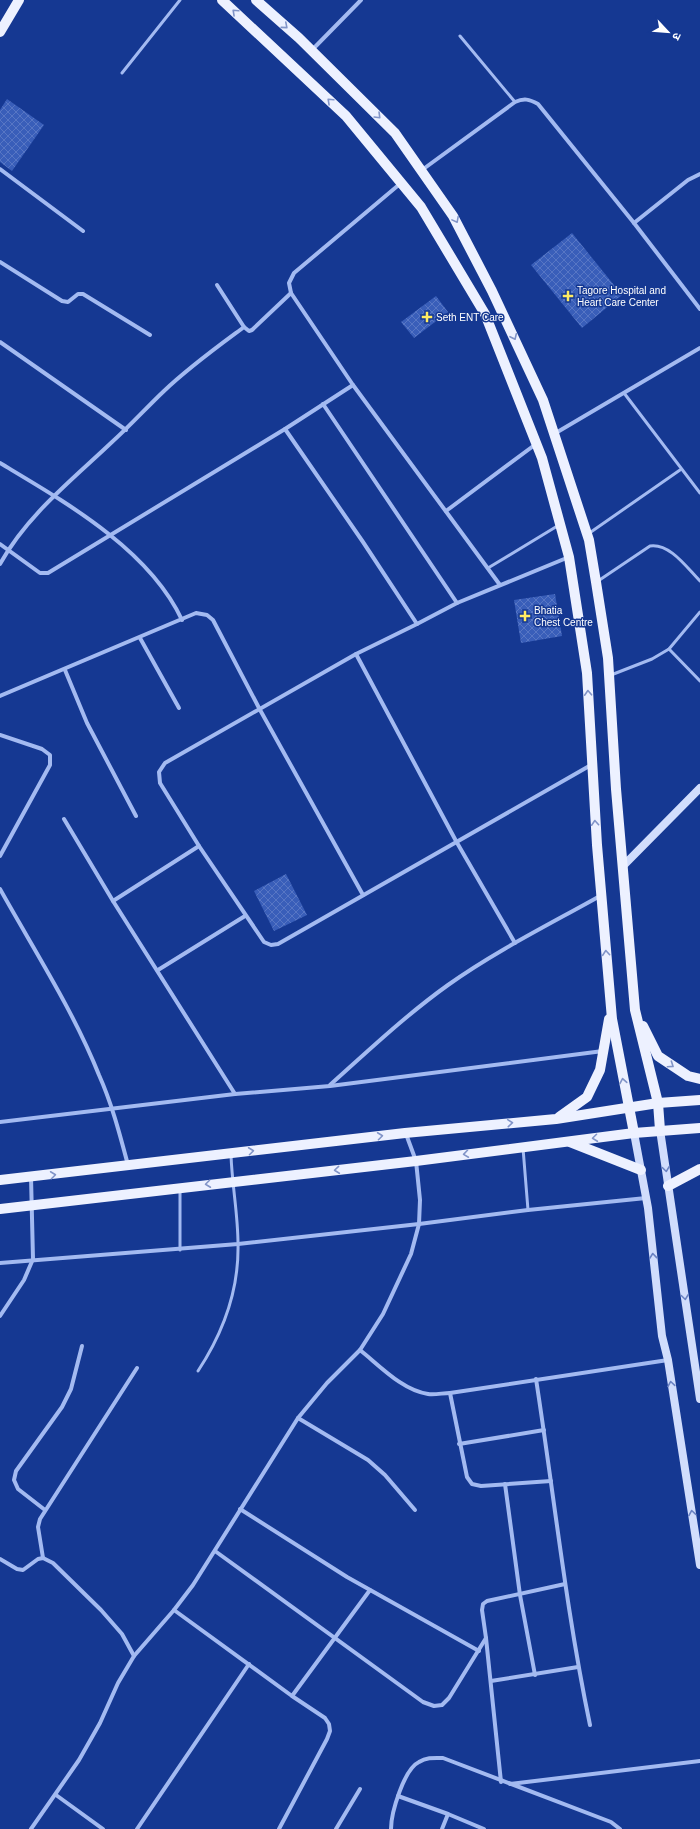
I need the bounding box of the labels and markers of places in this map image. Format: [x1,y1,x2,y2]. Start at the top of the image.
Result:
place label: Tagore Hospital and Heart Care Center [577,285,666,308]
marker: Tagore Hospital and Heart Care Center [562,290,574,302]
marker: Seth ENT Care [421,311,433,323]
place label: Seth ENT Care [436,312,504,323]
place label: Bhatia Chest Centre [534,605,593,628]
marker: Bhatia Chest Centre [519,610,531,622]

